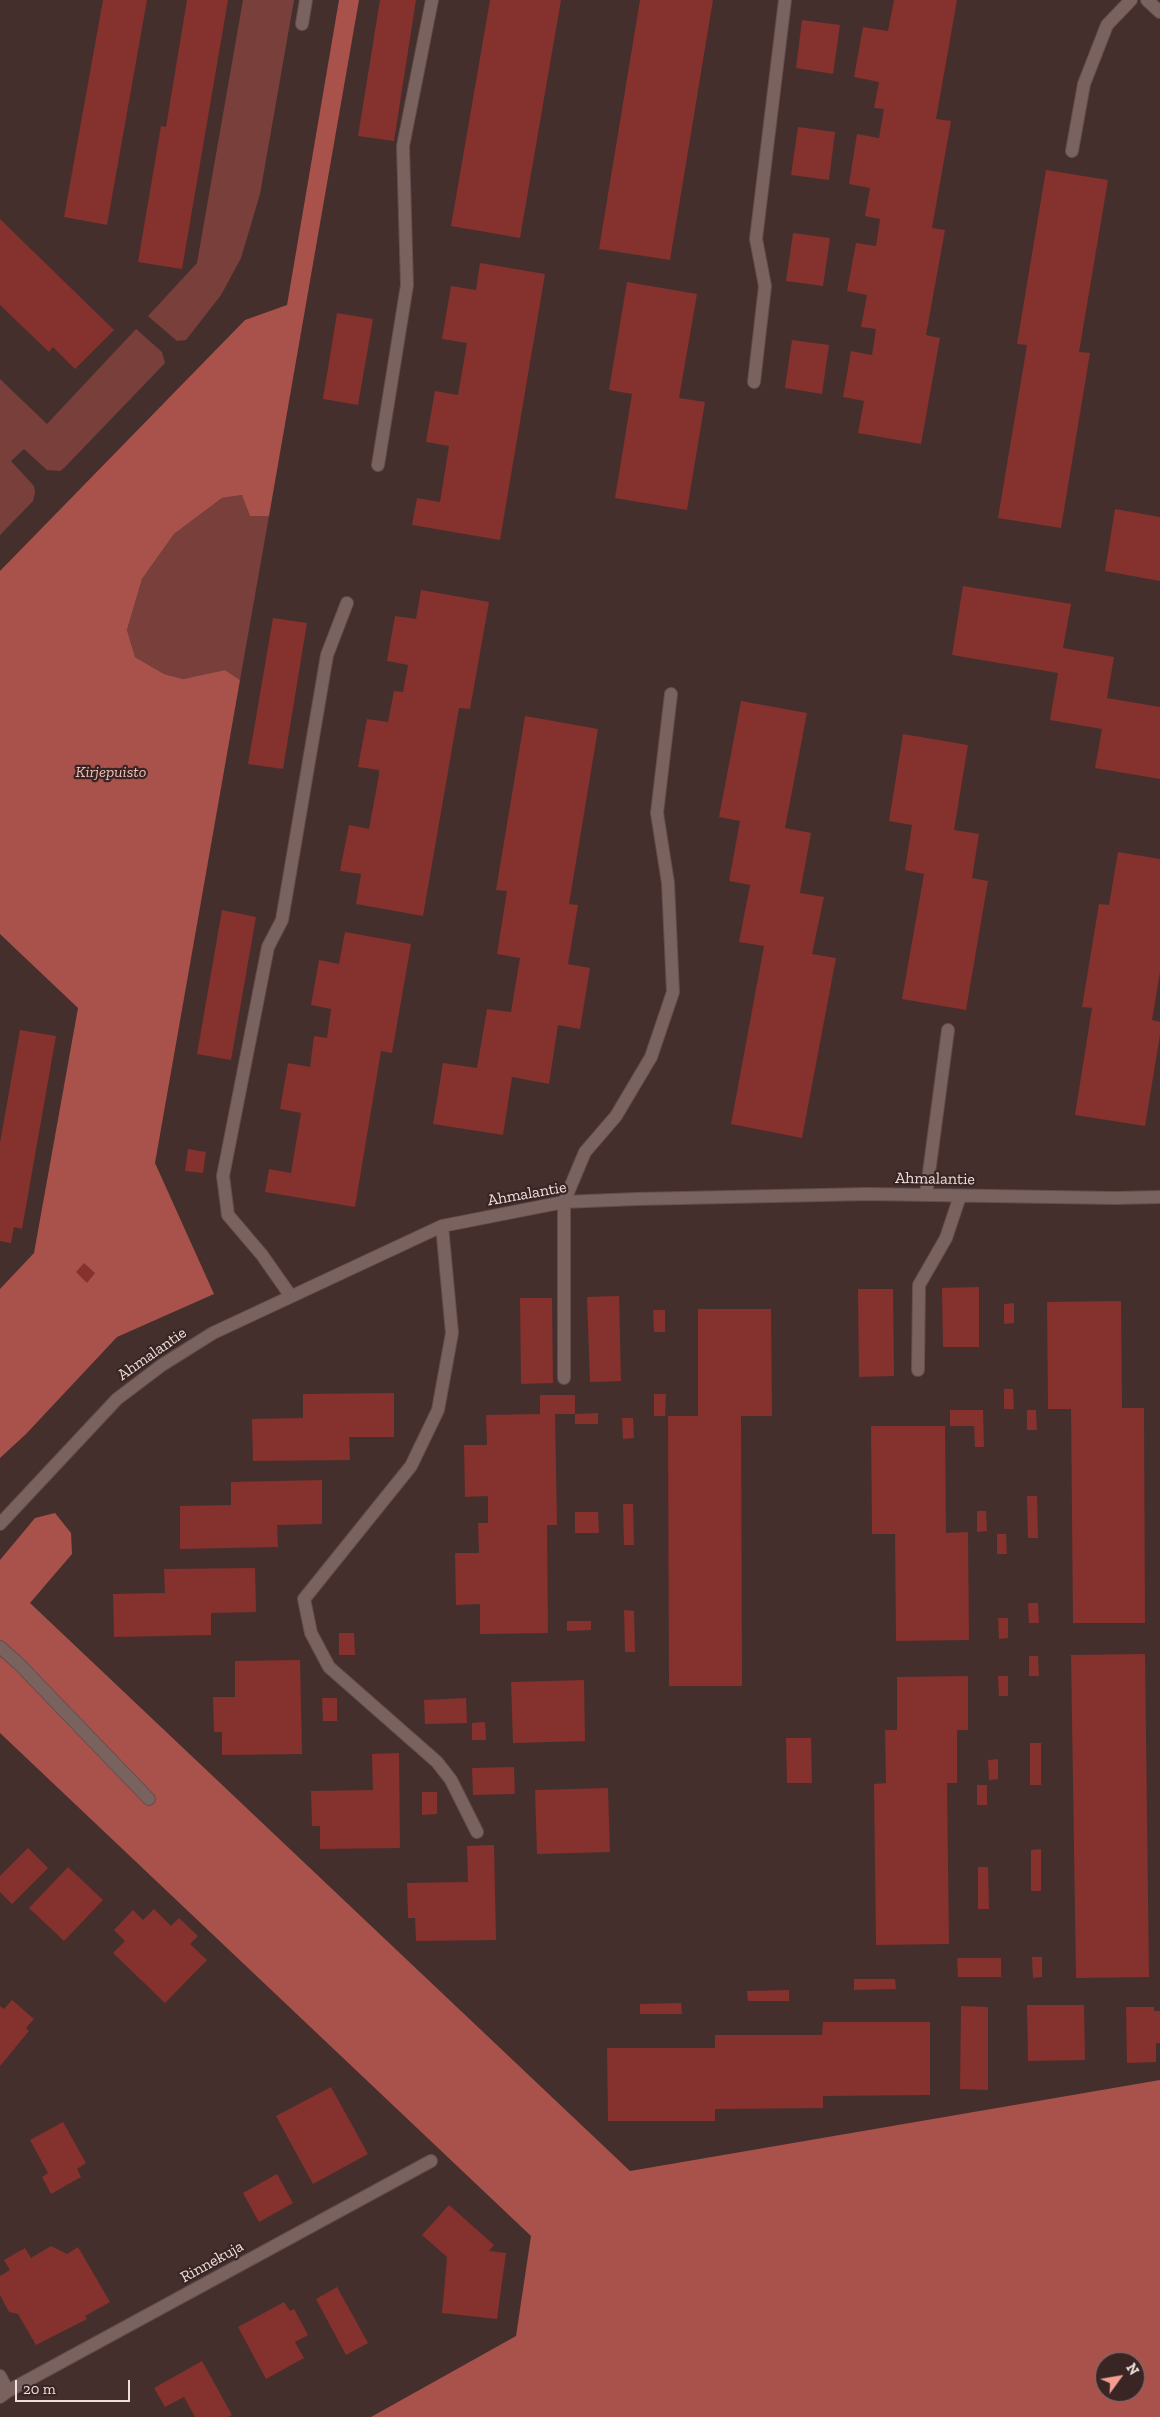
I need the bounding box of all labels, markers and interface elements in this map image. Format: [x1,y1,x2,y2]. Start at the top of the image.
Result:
park label: Kirjepuisto [76,762,146,782]
street label: Ahmalantie [895,1169,975,1189]
street label: Ahmalantie [486,1178,568,1210]
street label: Ahmalantie [114,1323,190,1385]
street label: Rinnekuja [177,2237,247,2287]
north arrow [1095,2352,1145,2402]
text: N [1122,2360,1142,2378]
scale bar [18,2370,132,2402]
text: 20 m [23,2380,56,2398]

